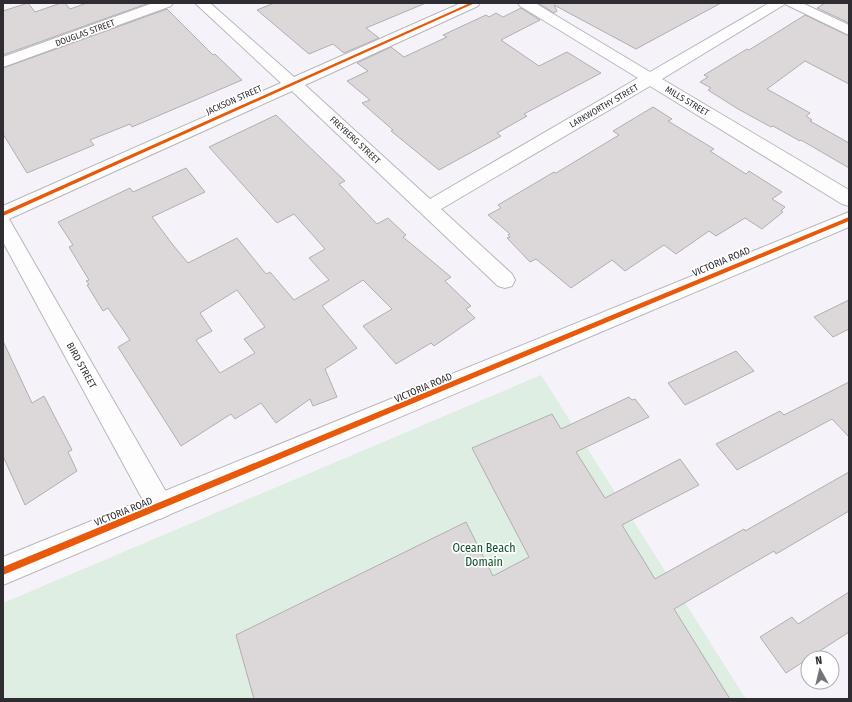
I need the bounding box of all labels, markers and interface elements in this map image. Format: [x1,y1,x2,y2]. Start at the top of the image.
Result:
street label: DOUGLAS STREET [54,17,117,48]
street label: LARKWORTHY STREET [568,82,641,130]
street label: JACKSON STREET [205,83,264,117]
street label: MILLS STREET [663,84,711,118]
street label: FREYBERG STREET [328,114,383,166]
street label: VICTORIA ROAD [691,244,752,279]
street label: BIRD STREET [64,340,99,391]
street label: VICTORIA ROAD [393,370,454,405]
street label: VICTORIA ROAD [93,495,154,529]
park label: Ocean Beach Domain [452,541,516,569]
north arrow [800,650,840,690]
text: N [815,654,823,667]

